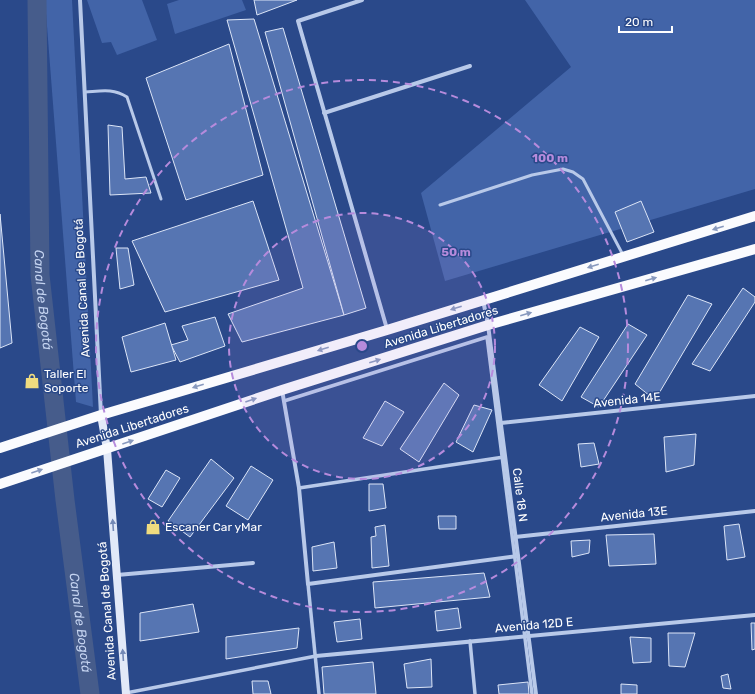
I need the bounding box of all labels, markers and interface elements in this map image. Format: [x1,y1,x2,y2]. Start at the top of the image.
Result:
scale bar [619,8,672,34]
text: 20 m [625,15,653,29]
text: 100 m [532,151,568,165]
street label: Avenida Canal de Bogotá [71,218,93,358]
one-way arrow [711,225,723,231]
text: 50 m [441,245,471,259]
water label: Canal de Bogotá [32,250,56,351]
one-way arrow [587,263,599,269]
one-way arrow [644,275,657,281]
street label: Avenida Libertadores [382,303,500,351]
one-way arrow [449,305,461,311]
one-way arrow [520,311,532,317]
centre of rings [355,339,369,353]
one-way arrow [317,346,329,352]
one-way arrow [369,358,381,364]
place label: Taller El Soporte [44,367,89,395]
shop icon: Taller El Soporte [23,372,41,390]
one-way arrow [192,383,204,389]
street label: Avenida 14E [593,390,661,410]
one-way arrow [245,397,257,403]
street label: Avenida Libertadores [74,401,190,451]
one-way arrow [122,439,134,445]
street label: Calle 18 N [510,467,530,523]
one-way arrow [31,468,43,474]
street label: Avenida 13E [600,504,668,524]
shop icon: Escaner Car yMar [144,518,162,536]
one-way arrow [110,519,116,531]
place label: Escaner Car yMar [165,520,262,534]
street label: Avenida Canal de Bogotá [95,541,119,681]
water label: Canal de Bogotá [67,572,95,674]
street label: Avenida 12D E [494,615,574,635]
one-way arrow [119,649,126,661]

